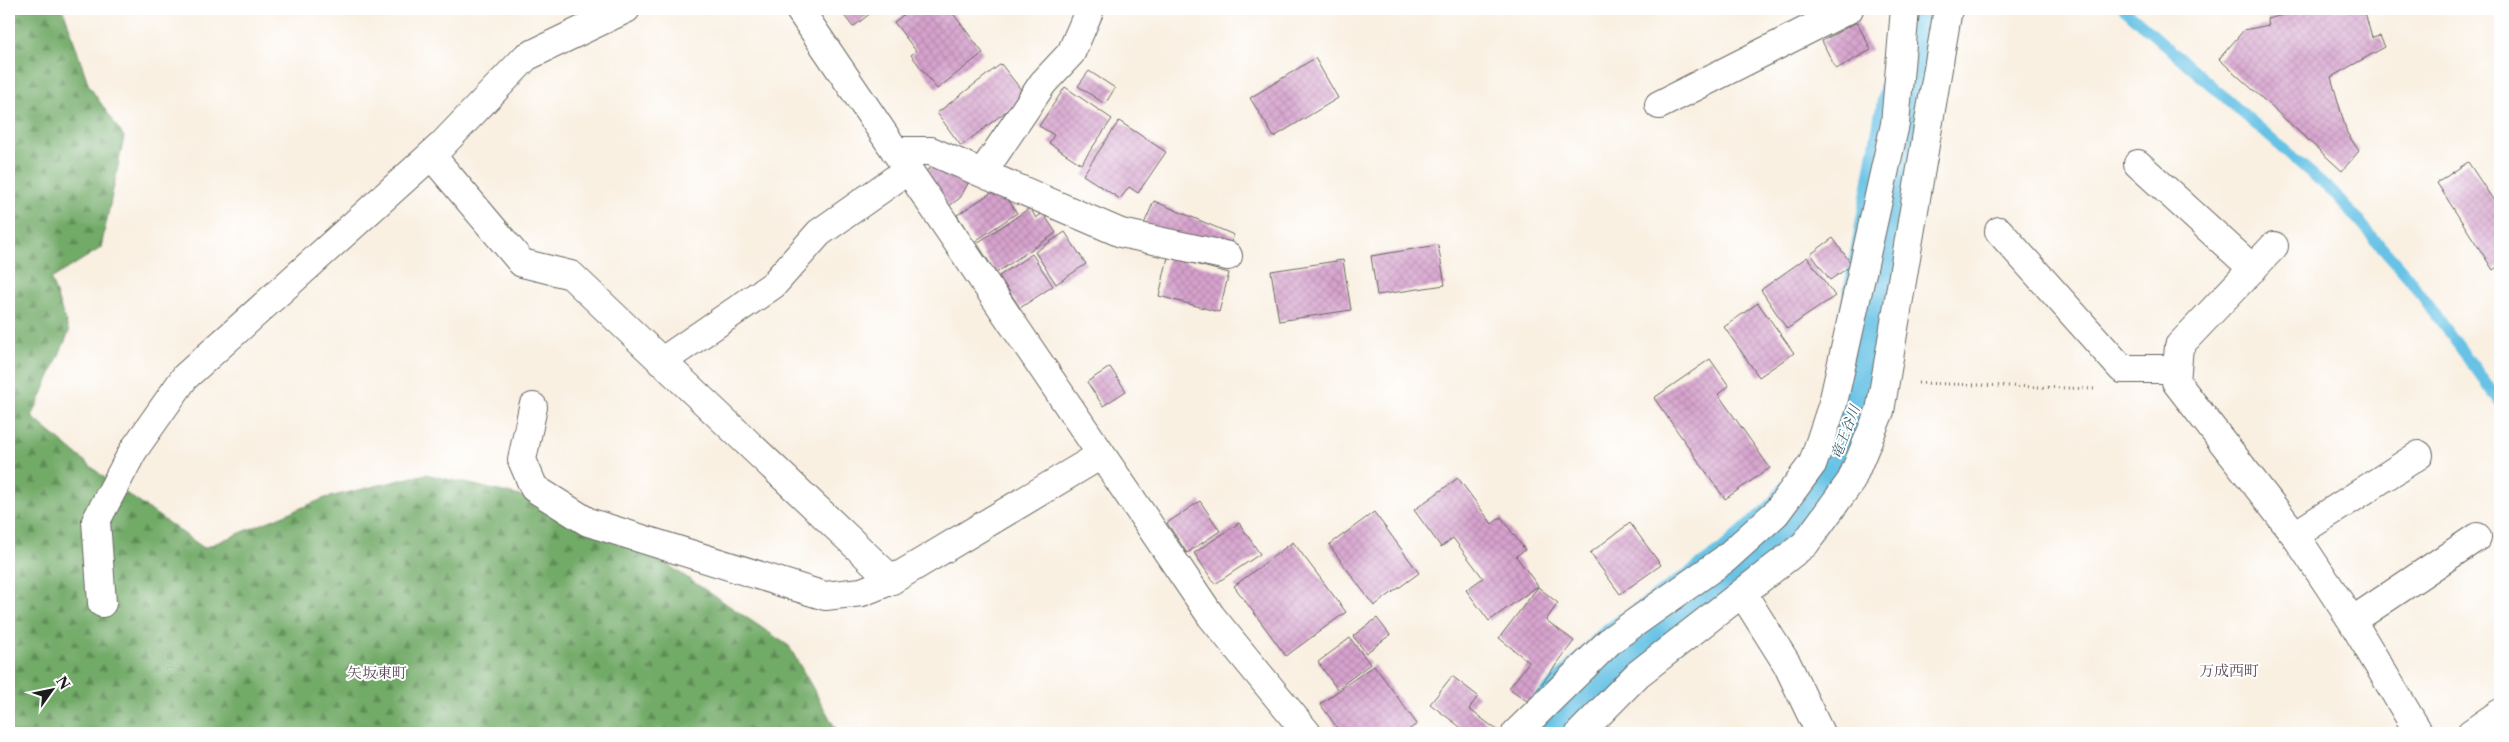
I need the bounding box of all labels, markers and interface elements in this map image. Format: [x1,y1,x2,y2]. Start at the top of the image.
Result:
water label: 竜王谷川 [1827,401,1864,461]
district label: 万成西町 [2199,661,2259,680]
district label: 矢坂東町 [347,663,407,682]
north arrow [28,664,78,714]
text: N [52,673,74,693]

